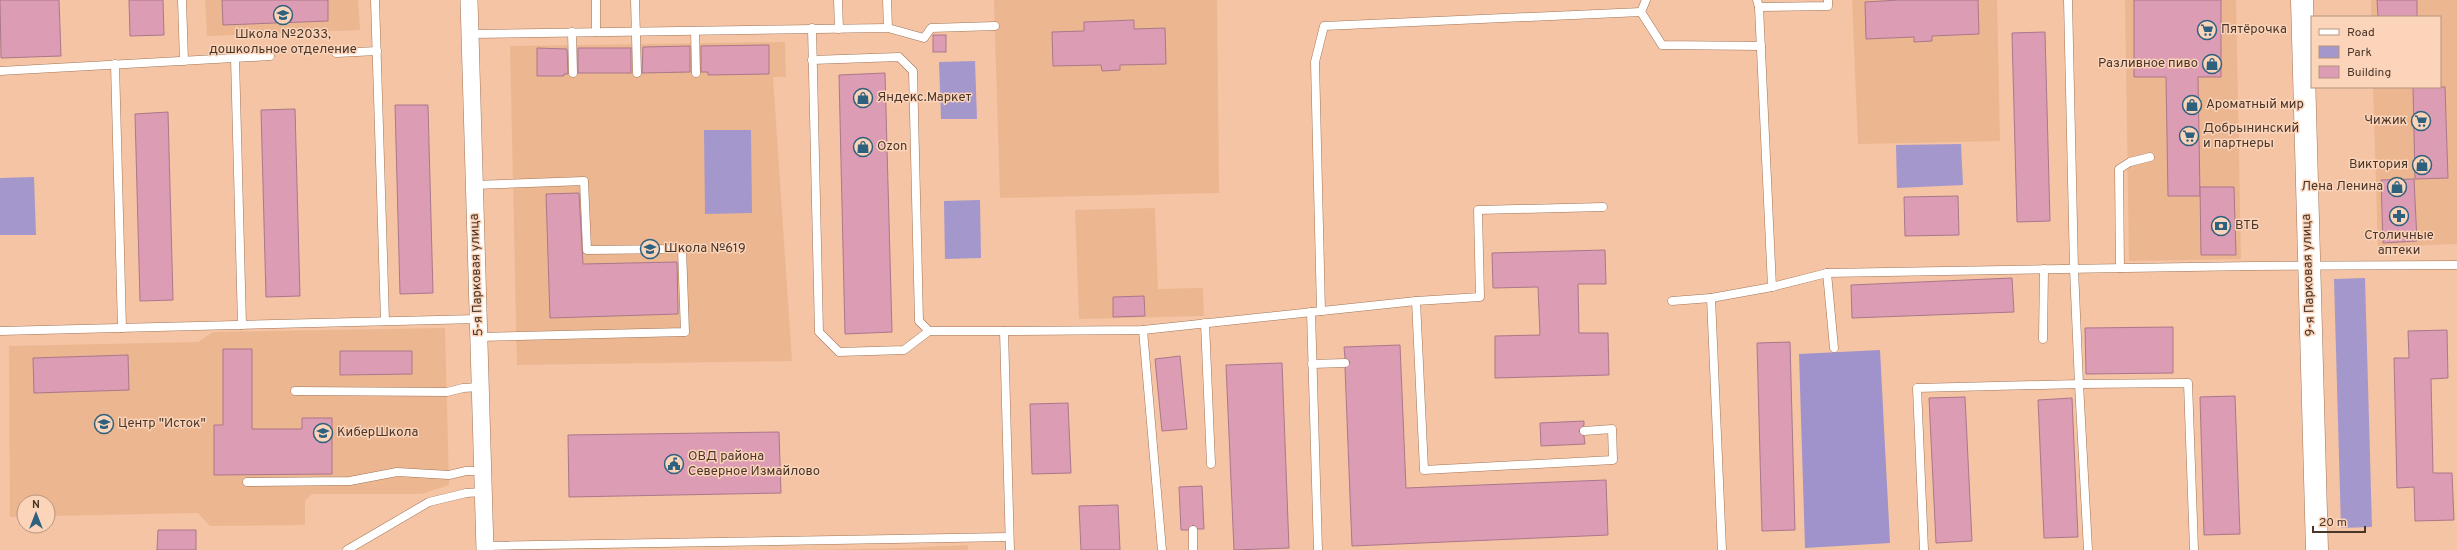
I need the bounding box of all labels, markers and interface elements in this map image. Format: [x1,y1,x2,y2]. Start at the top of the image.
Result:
school or university icon: Школа №2033, дошкольное отделение [272,4,294,26]
legend [2311,16,2441,88]
supermarket icon: Пятёрочка [2196,19,2218,41]
place label: Пятёрочка [2221,22,2287,38]
text: Road [2347,25,2375,41]
place label: Школа №2033, дошкольное отделение [209,27,357,58]
text: Park [2347,45,2372,61]
shop icon: Разливное пиво [2201,53,2223,75]
place label: Разливное пиво [2098,56,2198,72]
text: Building [2347,65,2391,81]
shop icon: Яндекс.Маркет [852,87,874,109]
place label: Яндекс.Маркет [877,90,972,106]
shop icon: Ароматный мир [2181,94,2203,116]
place label: Ароматный мир [2206,97,2304,113]
supermarket icon: Чижик [2410,110,2432,132]
place label: Чижик [2364,113,2407,129]
place label: Добрынинский и партнеры [2203,121,2299,152]
supermarket icon: Добрынинский и партнеры [2178,125,2200,147]
shop icon: Ozon [852,136,874,158]
place label: Ozon [877,139,907,155]
shop icon: Виктория [2411,154,2433,176]
place label: Виктория [2349,157,2408,173]
shop icon: Лена Ленина [2386,176,2408,198]
place label: Лена Ленина [2301,179,2383,195]
pharmacy icon: Столичные аптеки [2388,205,2410,227]
street label: 5-я Парковая улица [467,213,487,337]
street label: 9-я Парковая улица [2299,213,2319,337]
bank icon: ВТБ [2210,215,2232,237]
place label: ВТБ [2235,218,2259,234]
place label: Столичные аптеки [2364,228,2434,259]
school or university icon: Школа №619 [639,238,661,260]
place label: Школа №619 [664,241,746,257]
school or university icon: Центр "Исток" [93,413,115,435]
place label: Центр "Исток" [118,416,206,432]
school or university icon: КиберШкола [312,422,334,444]
place label: КиберШкола [337,425,418,441]
place label: ОВД района Северное Измайлово [688,449,820,480]
public building icon: ОВД района Северное Измайлово [663,453,685,475]
north arrow [16,494,56,534]
text: N [32,498,40,512]
scale bar [2313,508,2365,534]
text: 20 m [2319,515,2347,531]

